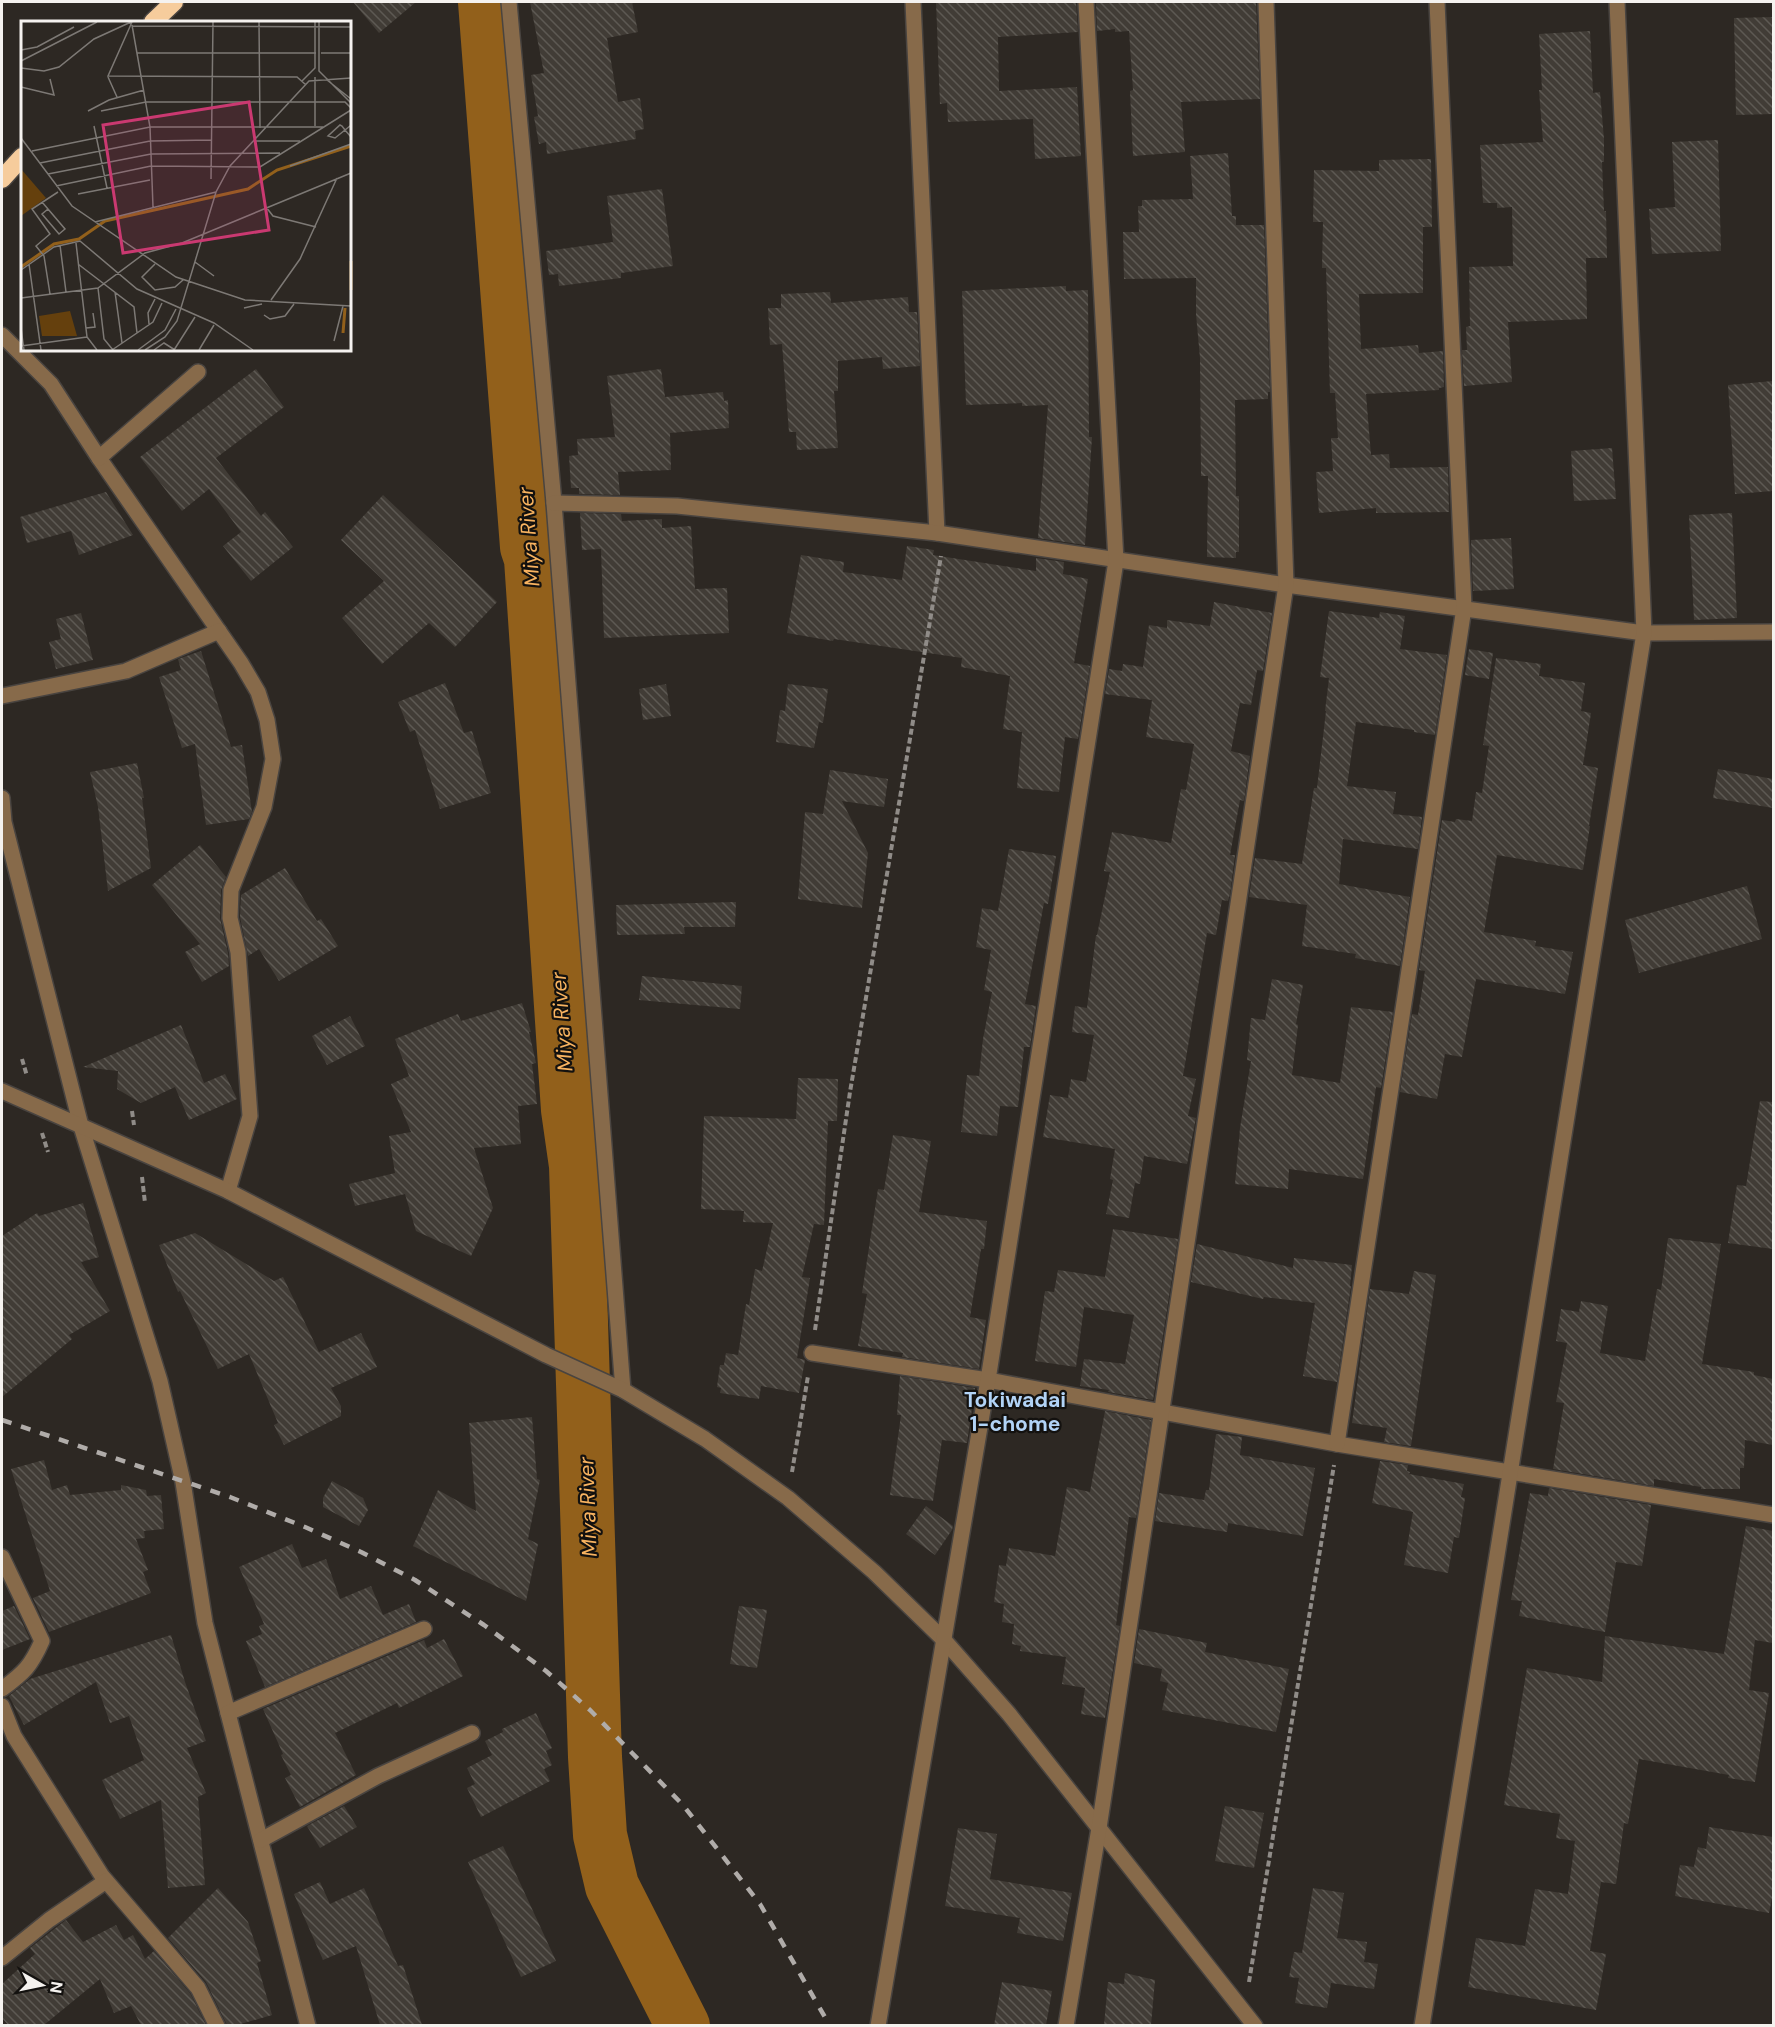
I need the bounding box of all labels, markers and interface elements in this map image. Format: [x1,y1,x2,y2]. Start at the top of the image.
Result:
inset map [21,21,351,351]
water label: Miya River [511,485,546,588]
water label: Miya River [544,970,579,1073]
district label: Tokiwadai 1-chome [964,1386,1066,1438]
water label: Miya River [572,1455,604,1557]
north arrow [12,1955,72,2015]
text: N [45,1980,68,1995]

